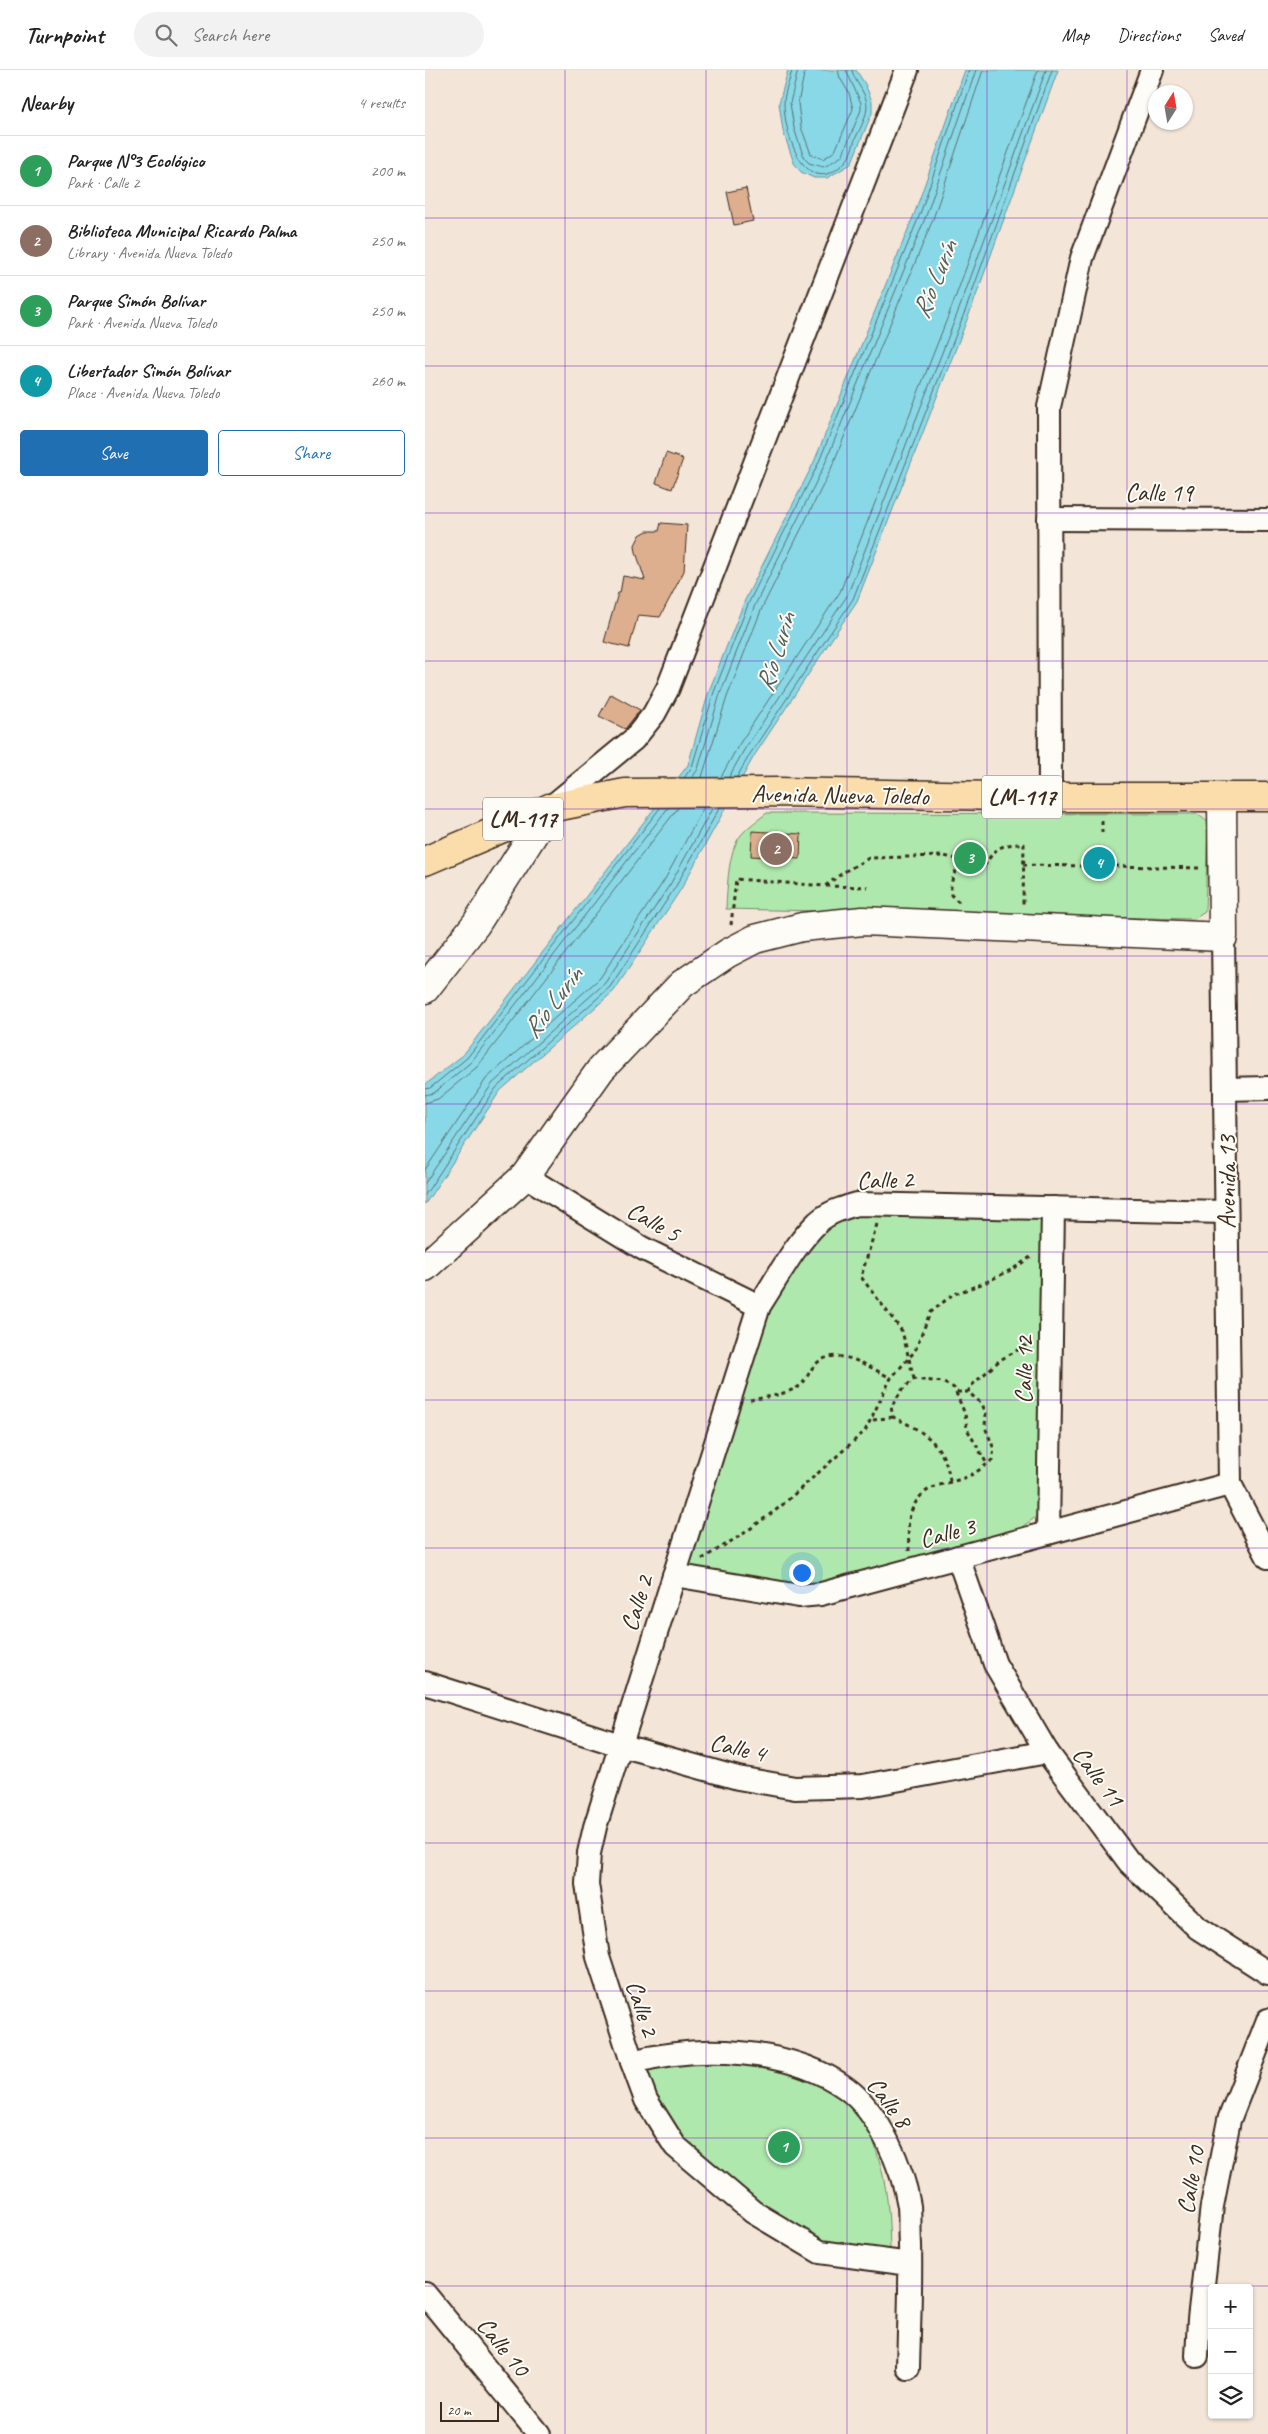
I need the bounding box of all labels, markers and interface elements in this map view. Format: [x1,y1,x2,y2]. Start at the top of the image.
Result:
search box [134,12,484,57]
text: Turnpoint [25,20,104,50]
icon: search [152,21,180,49]
text: Search here [192,23,269,47]
text: Map [1062,24,1089,46]
text: Directions [1117,24,1180,46]
text: Saved [1208,24,1243,46]
north arrow [1148,85,1193,130]
text: Nearby [20,90,73,116]
text: 4 results [358,93,405,113]
text: Parque N°3 Ecológico [67,149,204,173]
text: 1 [32,161,40,181]
text: 200 m [371,161,405,181]
text: Park · Calle 2 [67,173,139,193]
text: Biblioteca Municipal Ricardo Palma [67,219,296,243]
text: 2 [32,231,40,251]
text: 250 m [371,231,405,251]
water label: Río Lurín [904,233,966,323]
text: Library · Avenida Nueva Toledo [67,243,232,263]
text: Parque Simón Bolívar [67,289,205,313]
text: 3 [32,301,40,321]
text: 250 m [371,301,405,321]
text: Park · Avenida Nueva Toledo [67,313,217,333]
text: Libertador Simón Bolívar [67,359,230,383]
text: 4 [32,371,40,391]
text: 260 m [371,371,405,391]
text: Place · Avenida Nueva Toledo [67,383,219,403]
button: Save [20,430,208,476]
button: Share [218,430,405,476]
street label: Calle 19 [1125,477,1195,509]
water label: Río Lurín [748,606,804,696]
road number: LM-117 [982,776,1062,819]
street label: Avenida Nueva Toledo [751,777,930,813]
road number: LM-117 [483,798,563,841]
pin: 2 [760,830,792,868]
pin: 3 [954,839,986,877]
pin: 4 [1083,844,1115,882]
water label: Río Lurín [515,958,591,1045]
street label: Avenida 13 [1211,1134,1243,1229]
street label: Calle 2 [856,1163,916,1197]
street label: Calle 5 [621,1194,688,1250]
street label: Calle 12 [1007,1334,1041,1404]
street label: Calle 3 [916,1510,980,1556]
your location [789,1560,815,1586]
street label: Calle 2 [613,1570,661,1635]
street label: Calle 4 [707,1726,772,1771]
street label: Calle 11 [1065,1740,1132,1815]
street label: Calle 2 [618,1976,667,2042]
street label: Calle 8 [859,2070,921,2137]
pin: 1 [768,2128,800,2166]
street label: Calle 10 [1169,2142,1213,2216]
map controls [1208,2284,1253,2419]
button: + [1208,2284,1253,2329]
street label: Calle 10 [469,2310,538,2384]
button: − [1208,2329,1253,2374]
button: layers [1208,2374,1253,2419]
scale bar [440,2399,499,2422]
text: 20 m [447,2402,471,2419]

